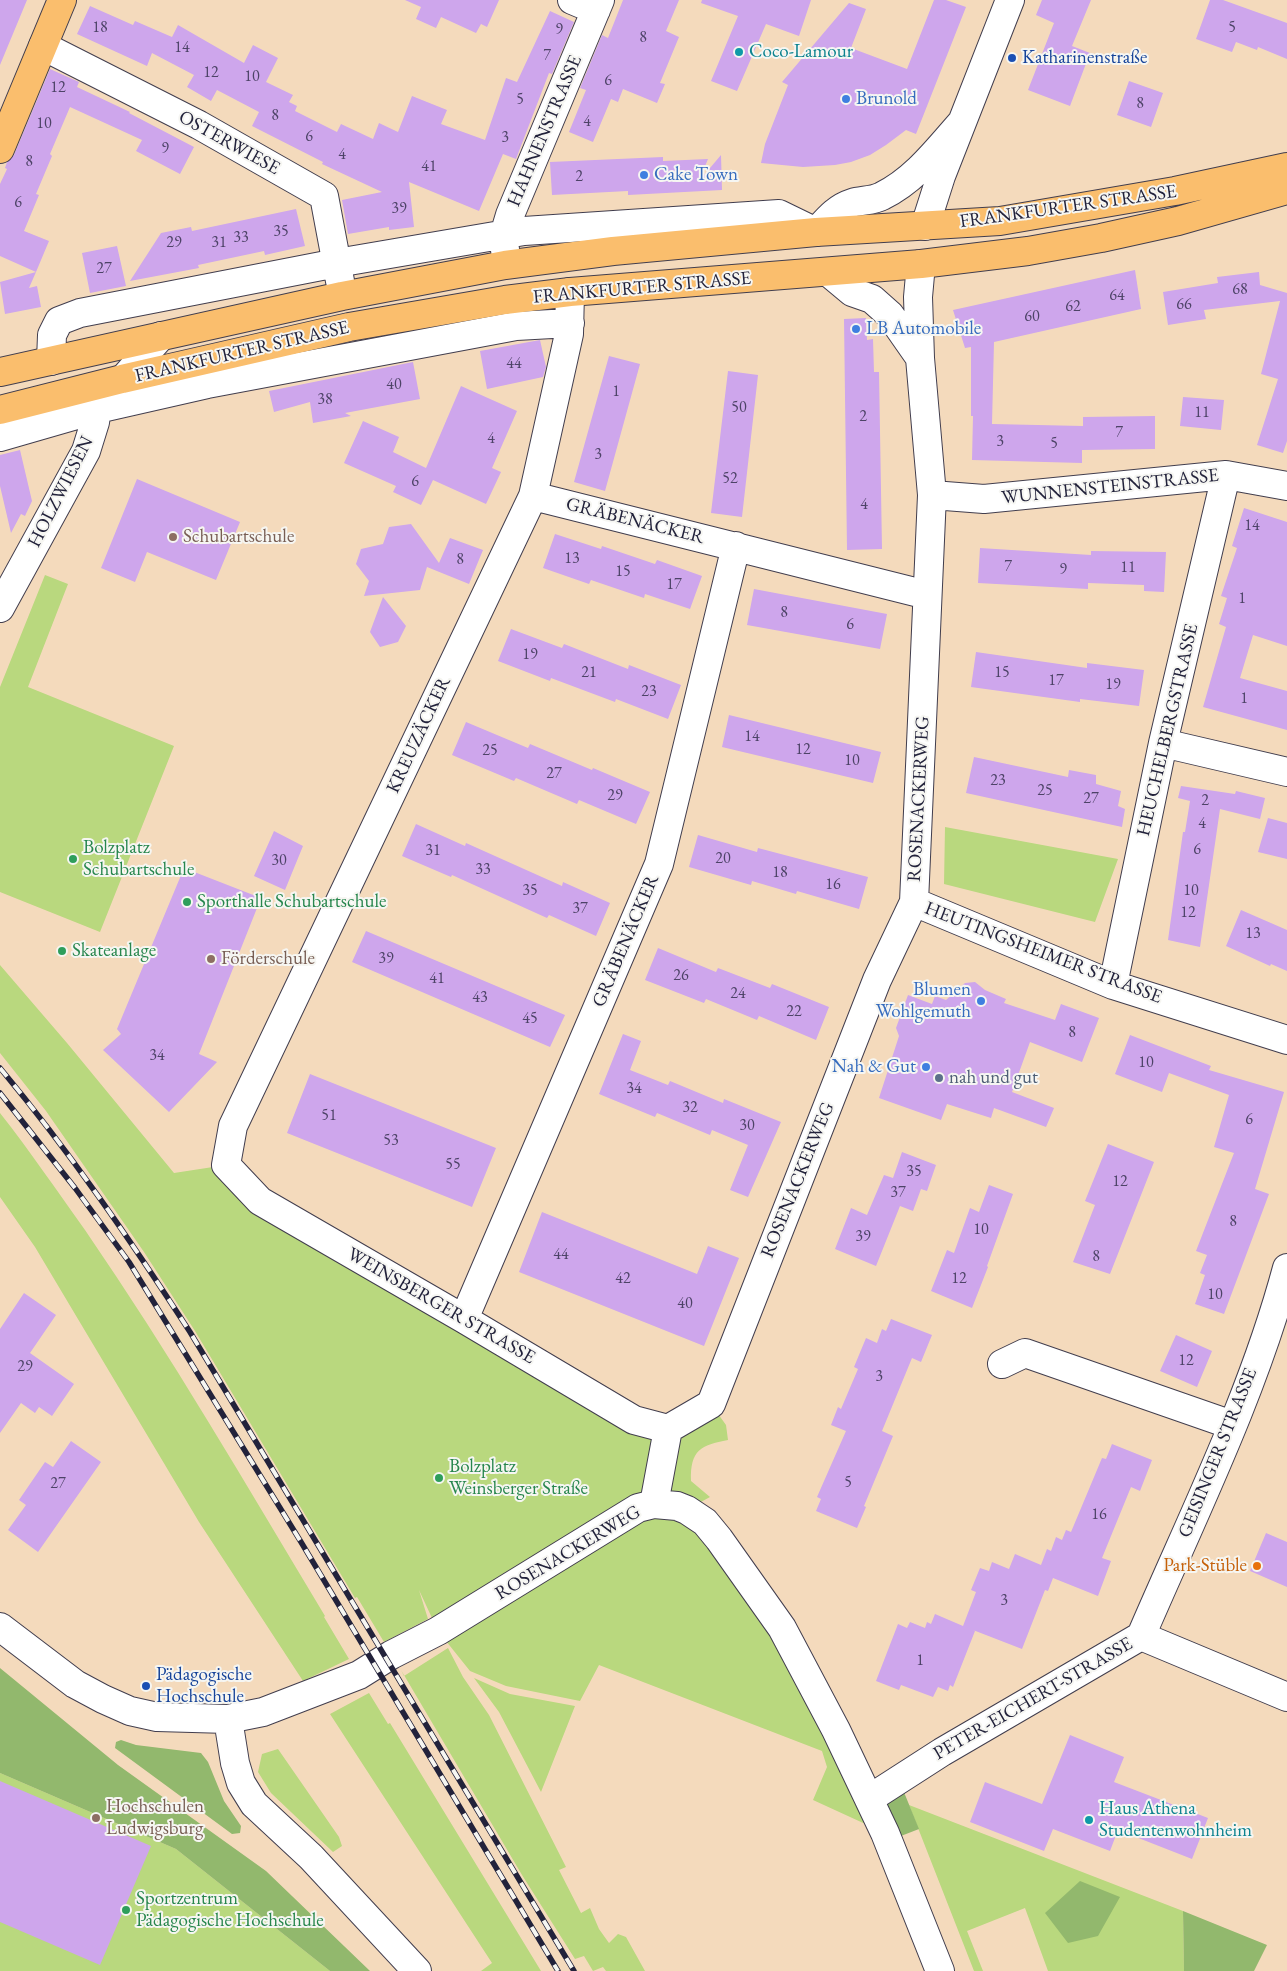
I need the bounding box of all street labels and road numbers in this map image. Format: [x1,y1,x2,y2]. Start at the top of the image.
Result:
street label: HAHNENSTRASSE [503,52,587,210]
street label: OSTERWIESE [174,106,284,180]
street label: FRANKFURTER STRASSE [958,180,1178,234]
street label: FRANKFURTER STRASSE [532,267,752,309]
street label: FRANKFURTER STRASSE [133,316,351,388]
street label: HOLZWIESEN [23,433,99,551]
street label: WUNNENSTEINSTRASSE [1000,464,1220,510]
street label: GRÄBENÄCKER [564,493,706,549]
street label: HEUCHELBERGSTRASSE [1132,621,1204,839]
street label: KREUZÄCKER [382,673,456,797]
street label: ROSENACKERWEG [903,716,935,882]
street label: GRÄBENÄCKER [588,871,664,1011]
street label: HEUTINGSHEIMER STRASSE [921,897,1165,1009]
street label: ROSENACKERWEG [756,1099,840,1261]
street label: WEINSBERGER STRASSE [343,1243,539,1369]
street label: GEISINGER STRASSE [1174,1365,1262,1541]
street label: ROSENACKERWEG [491,1501,645,1605]
street label: PETER-EICHERT-STRASSE [929,1633,1137,1765]

